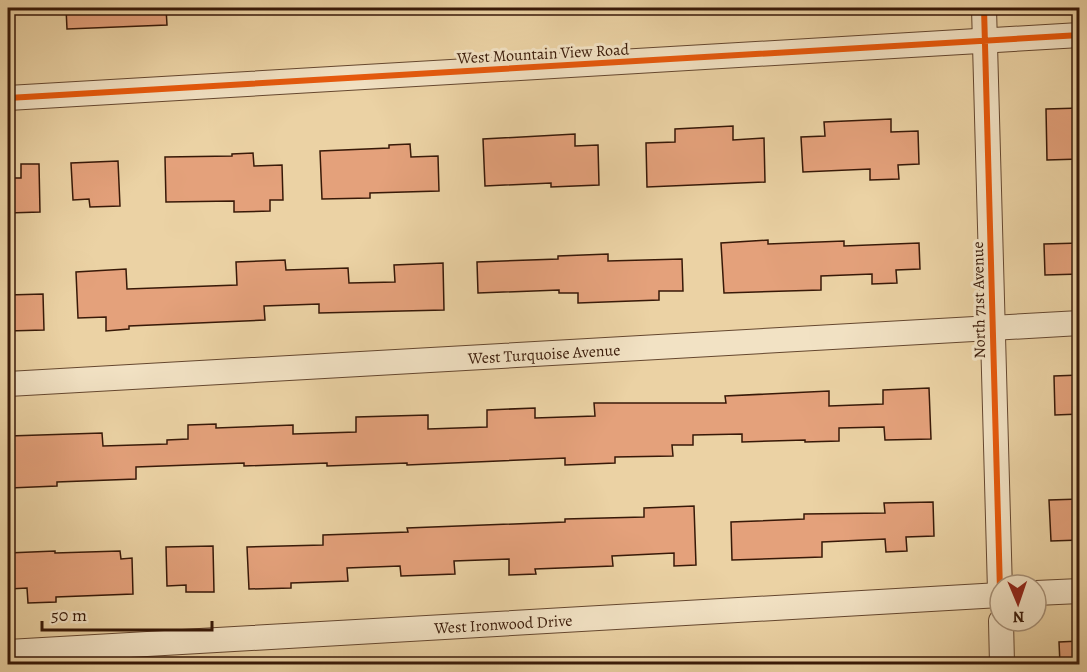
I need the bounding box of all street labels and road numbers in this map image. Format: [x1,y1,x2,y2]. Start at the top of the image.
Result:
street label: West Mountain View Road [456,38,630,70]
street label: North 71st Avenue [967,241,991,359]
street label: West Turquoise Avenue [466,339,621,370]
street label: West Ironwood Drive [432,610,573,640]

